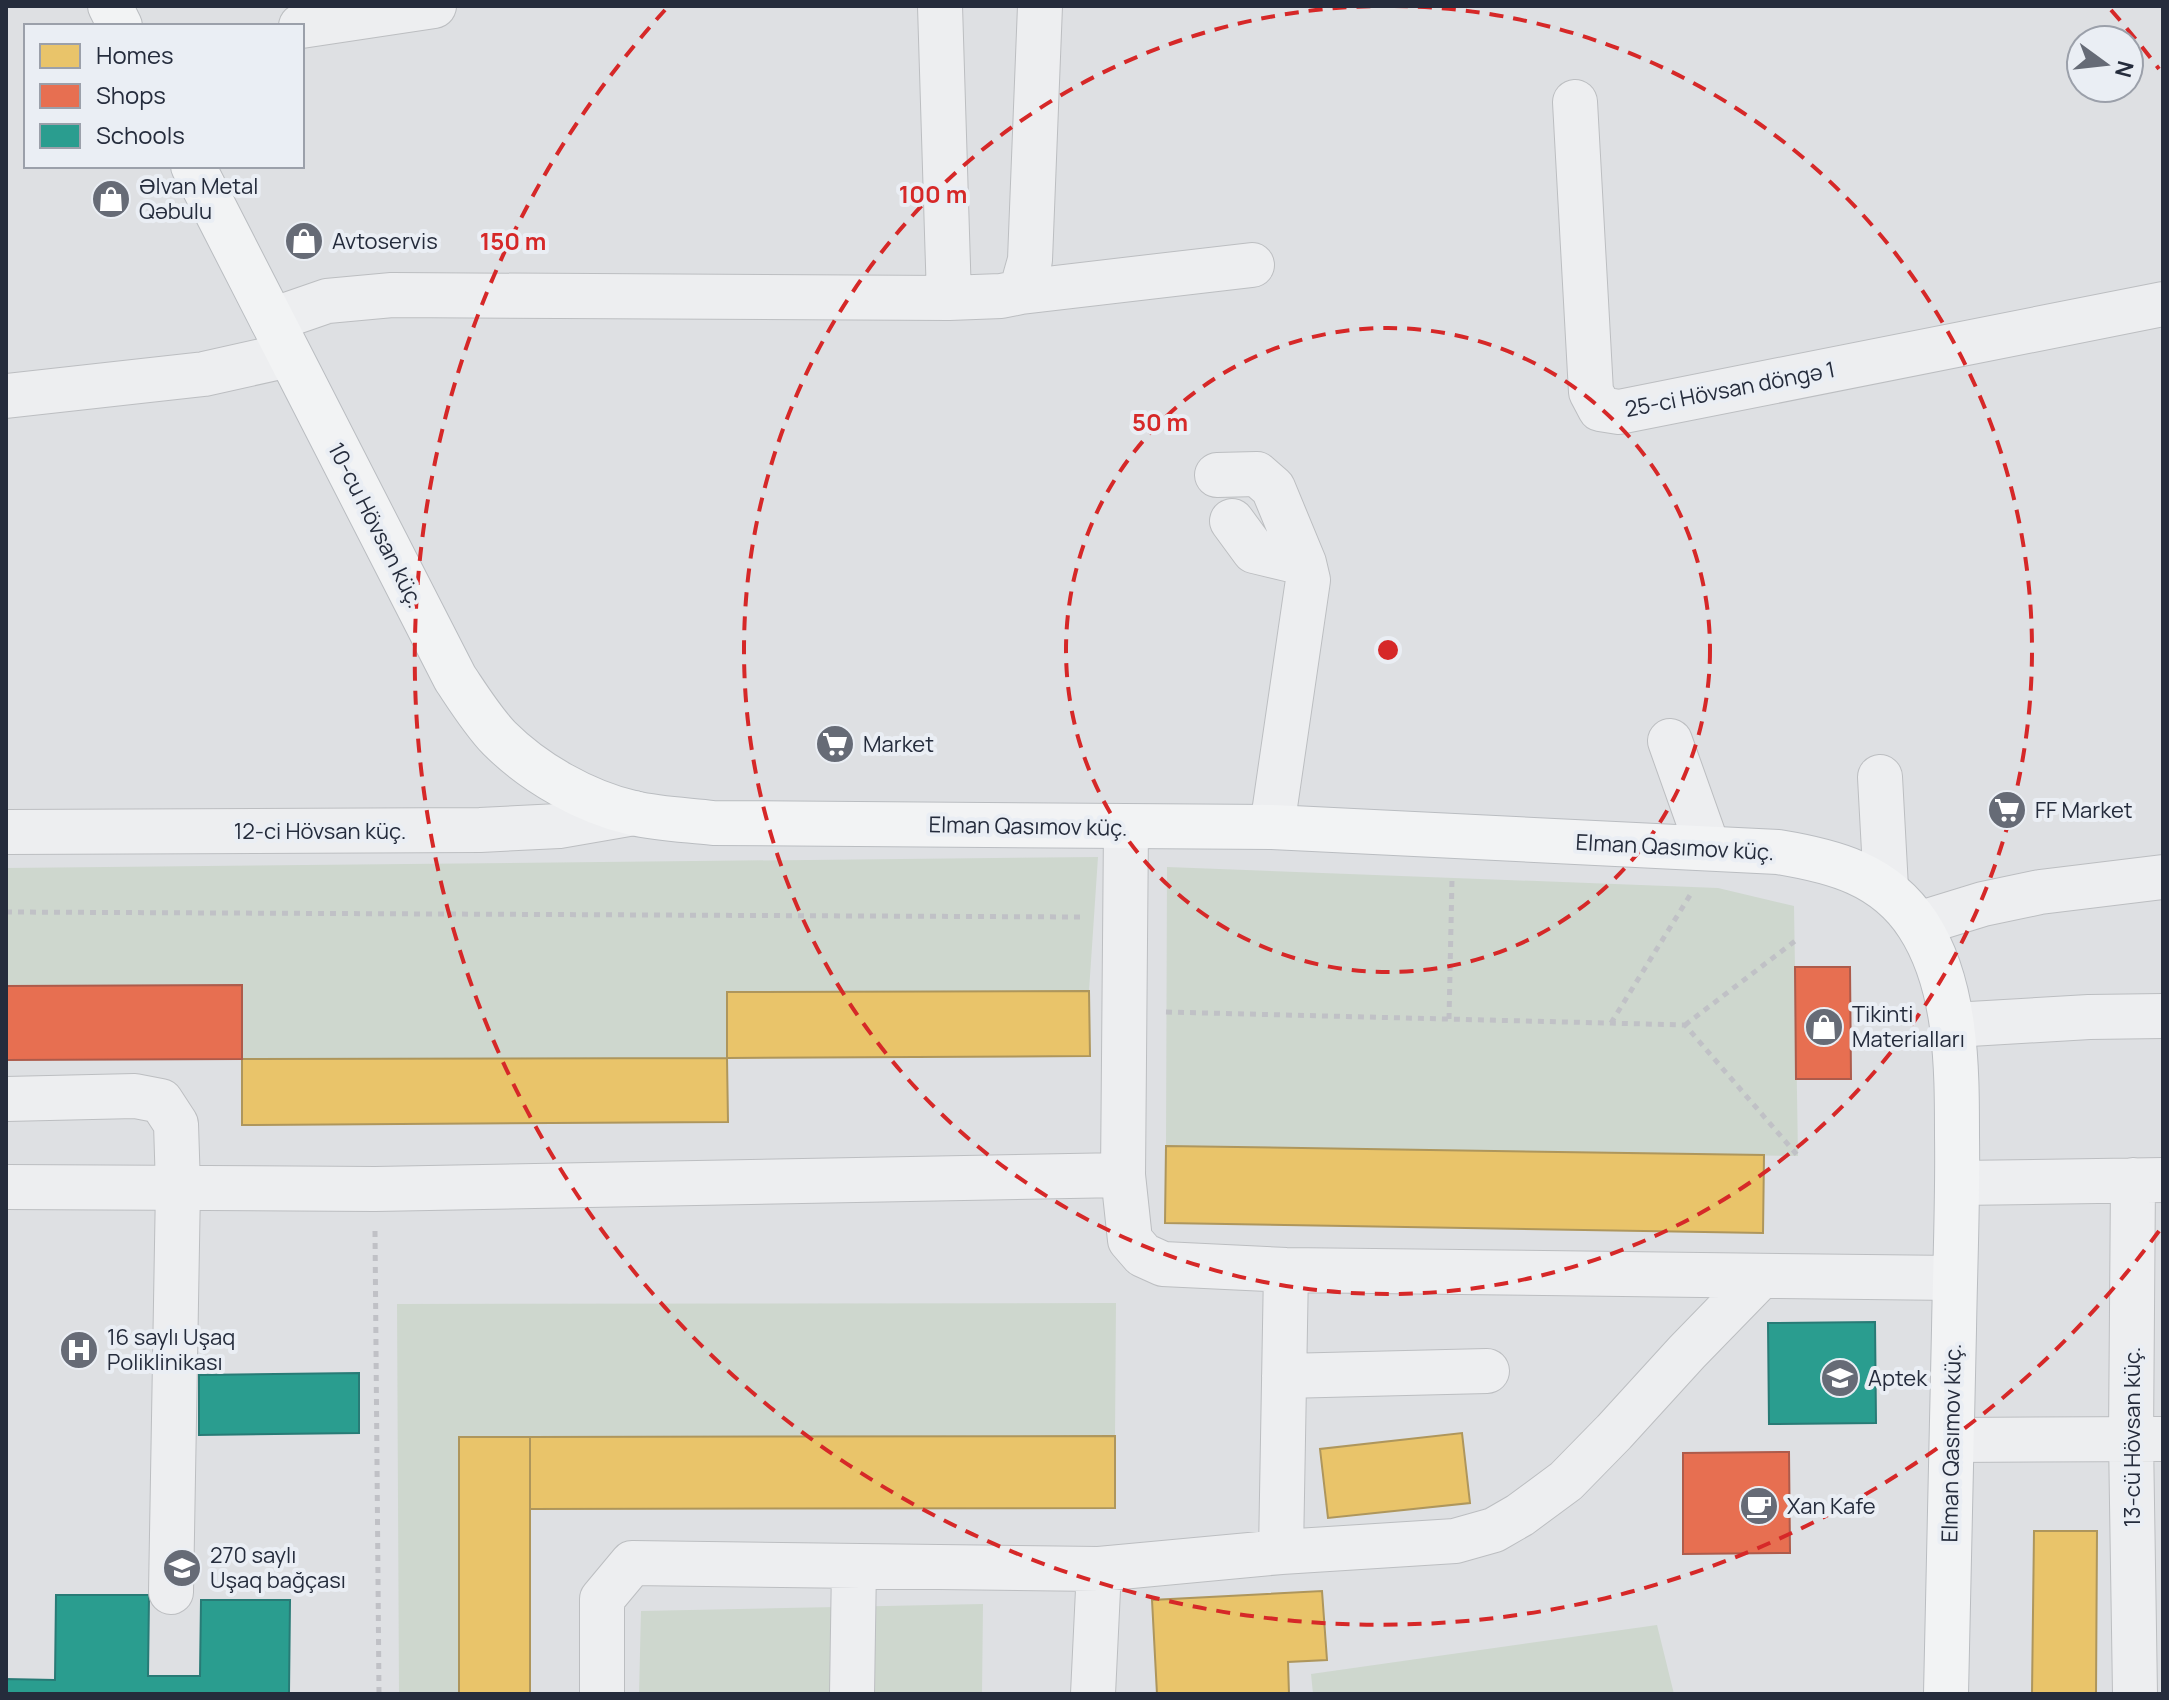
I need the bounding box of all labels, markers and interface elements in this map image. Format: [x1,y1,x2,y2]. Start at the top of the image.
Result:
legend [24,24,304,168]
north arrow [2065,24,2145,104]
text: Homes [96,38,174,71]
text: N [2108,58,2141,81]
text: Shops [96,78,166,111]
text: Schools [96,118,185,151]
place label: Əlvan Metal Qəbulu [139,171,258,226]
text: 100 m [899,177,967,210]
shop icon: Əlvan Metal Qəbulu [90,178,132,220]
shop icon: Avtoservis [283,220,325,262]
text: 150 m [480,224,546,257]
place label: Avtoservis [332,226,438,256]
street label: 25-ci Hövsan döngə 1 [1622,354,1838,424]
text: 50 m [1132,405,1188,438]
street label: 10-cu Hövsan küç. [321,437,431,613]
centre of rings [1374,636,1402,664]
supermarket icon: Market [814,723,856,765]
place label: Market [863,729,934,759]
supermarket icon: FF Market [1986,789,2028,831]
place label: FF Market [2035,795,2133,825]
street label: Elman Qasımov küç. [928,809,1128,843]
street label: 12-ci Hövsan küç. [234,816,406,846]
street label: Elman Qasımov küç. [1575,827,1775,867]
place label: Tikinti Materialları [1852,999,1965,1054]
shop icon: Tikinti Materialları [1803,1006,1845,1048]
place label: 16 saylı Uşaq Poliklinikası [107,1322,235,1377]
hospital icon: 16 saylı Uşaq Poliklinikası [58,1329,100,1371]
street label: Elman Qasımov küç. [1934,1343,1968,1543]
street label: 13-cü Hövsan küç. [2117,1347,2147,1527]
school or university icon: Aptek [1819,1357,1861,1399]
place label: Aptek [1868,1363,1928,1393]
cafe icon: Xan Kafe [1738,1485,1780,1527]
place label: Xan Kafe [1787,1491,1876,1521]
place label: 270 saylı Uşaq bağçası [210,1540,346,1595]
school or university icon: 270 saylı Uşaq bağçası [161,1547,203,1589]

